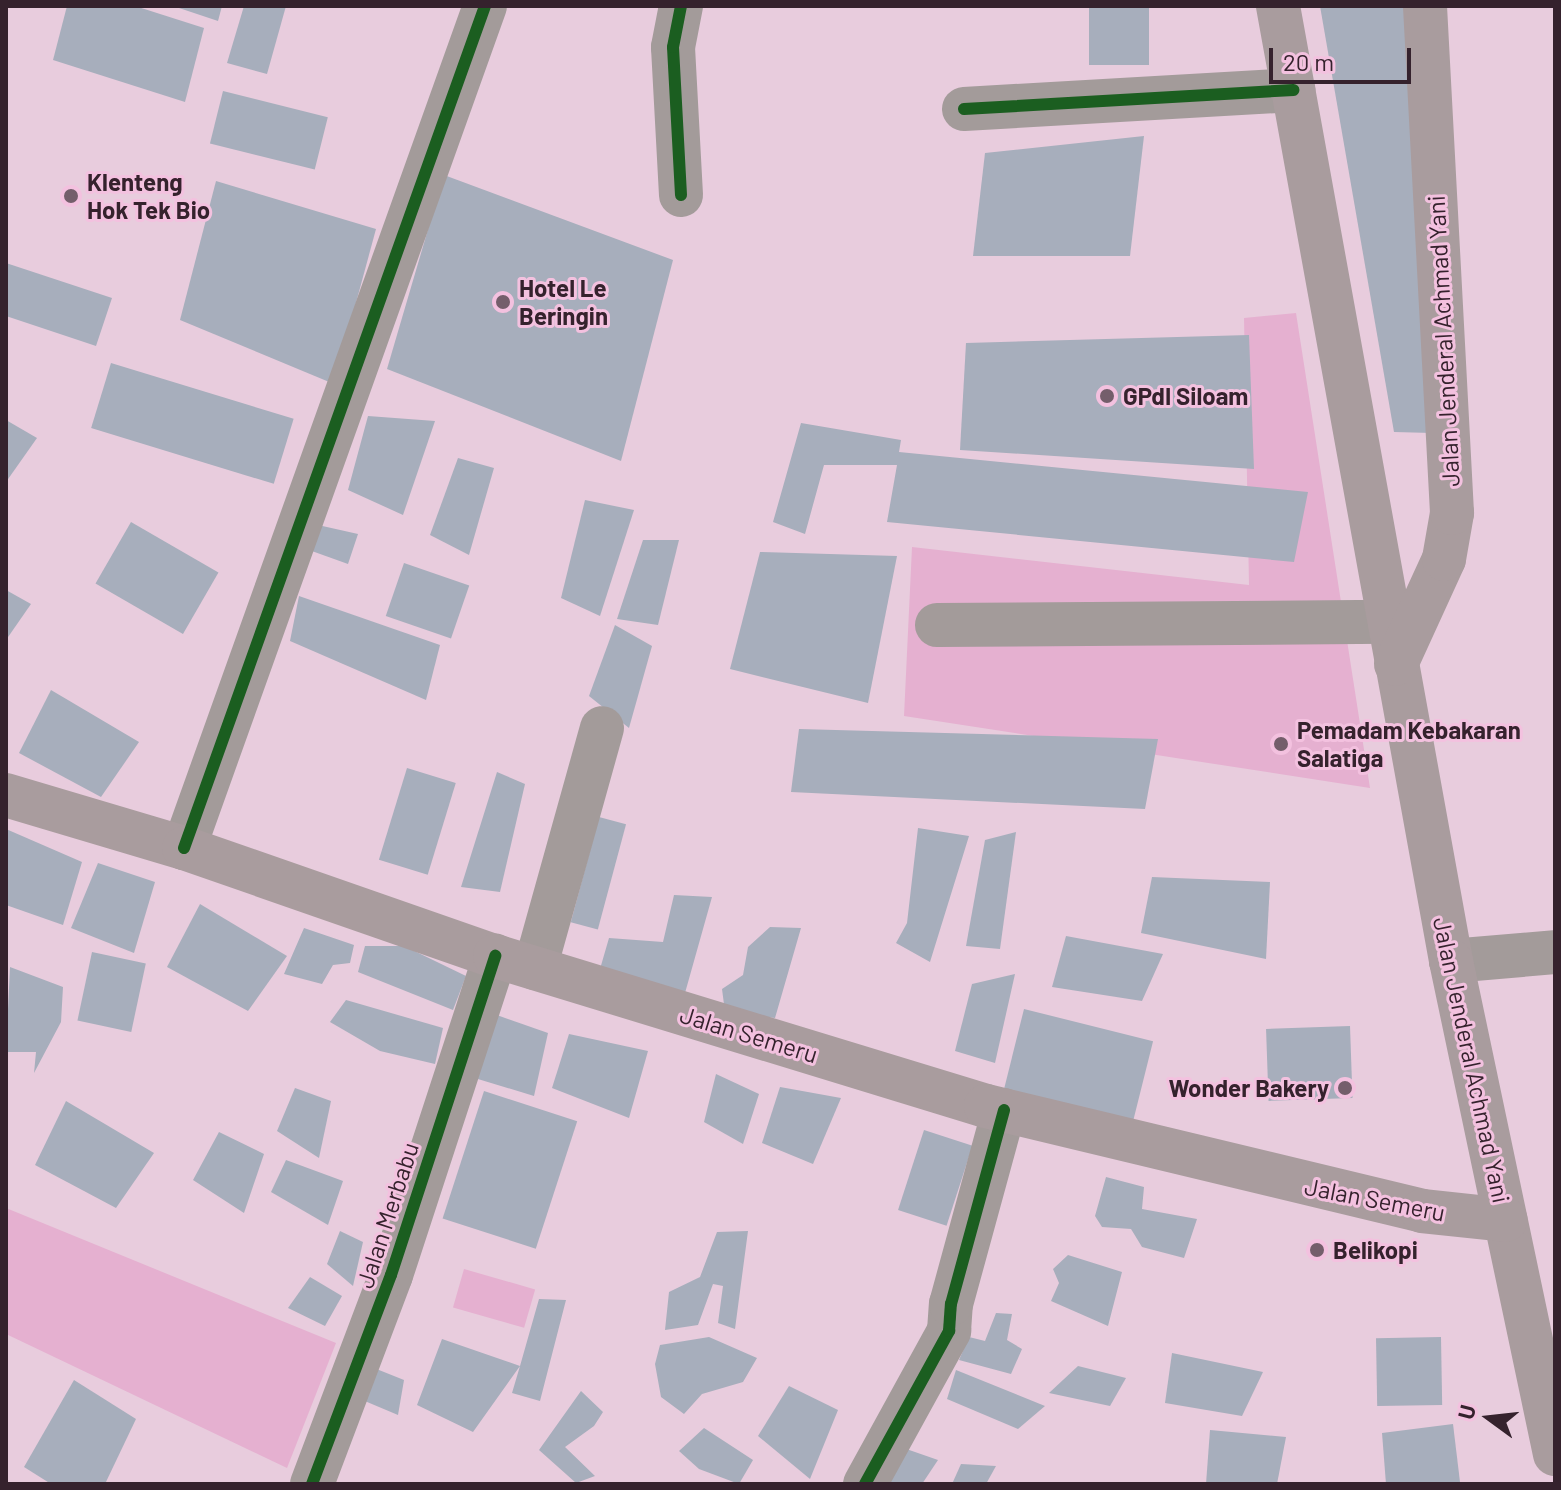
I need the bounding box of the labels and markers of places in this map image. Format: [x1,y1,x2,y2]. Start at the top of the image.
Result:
place label: Klenteng Hok Tek Bio [87,168,210,224]
marker: Klenteng Hok Tek Bio [62,187,80,205]
place label: Hotel Le Beringin [519,274,608,330]
marker: Hotel Le Beringin [494,293,512,311]
place label: GPdI Siloam [1123,382,1248,410]
marker: GPdI Siloam [1098,387,1116,405]
place label: Pemadam Kebakaran Salatiga [1297,716,1521,772]
marker: Pemadam Kebakaran Salatiga [1272,735,1290,753]
place label: Wonder Bakery [1169,1074,1329,1102]
marker: Wonder Bakery [1336,1079,1354,1097]
place label: Belikopi [1333,1236,1418,1264]
marker: Belikopi [1308,1241,1326,1259]

